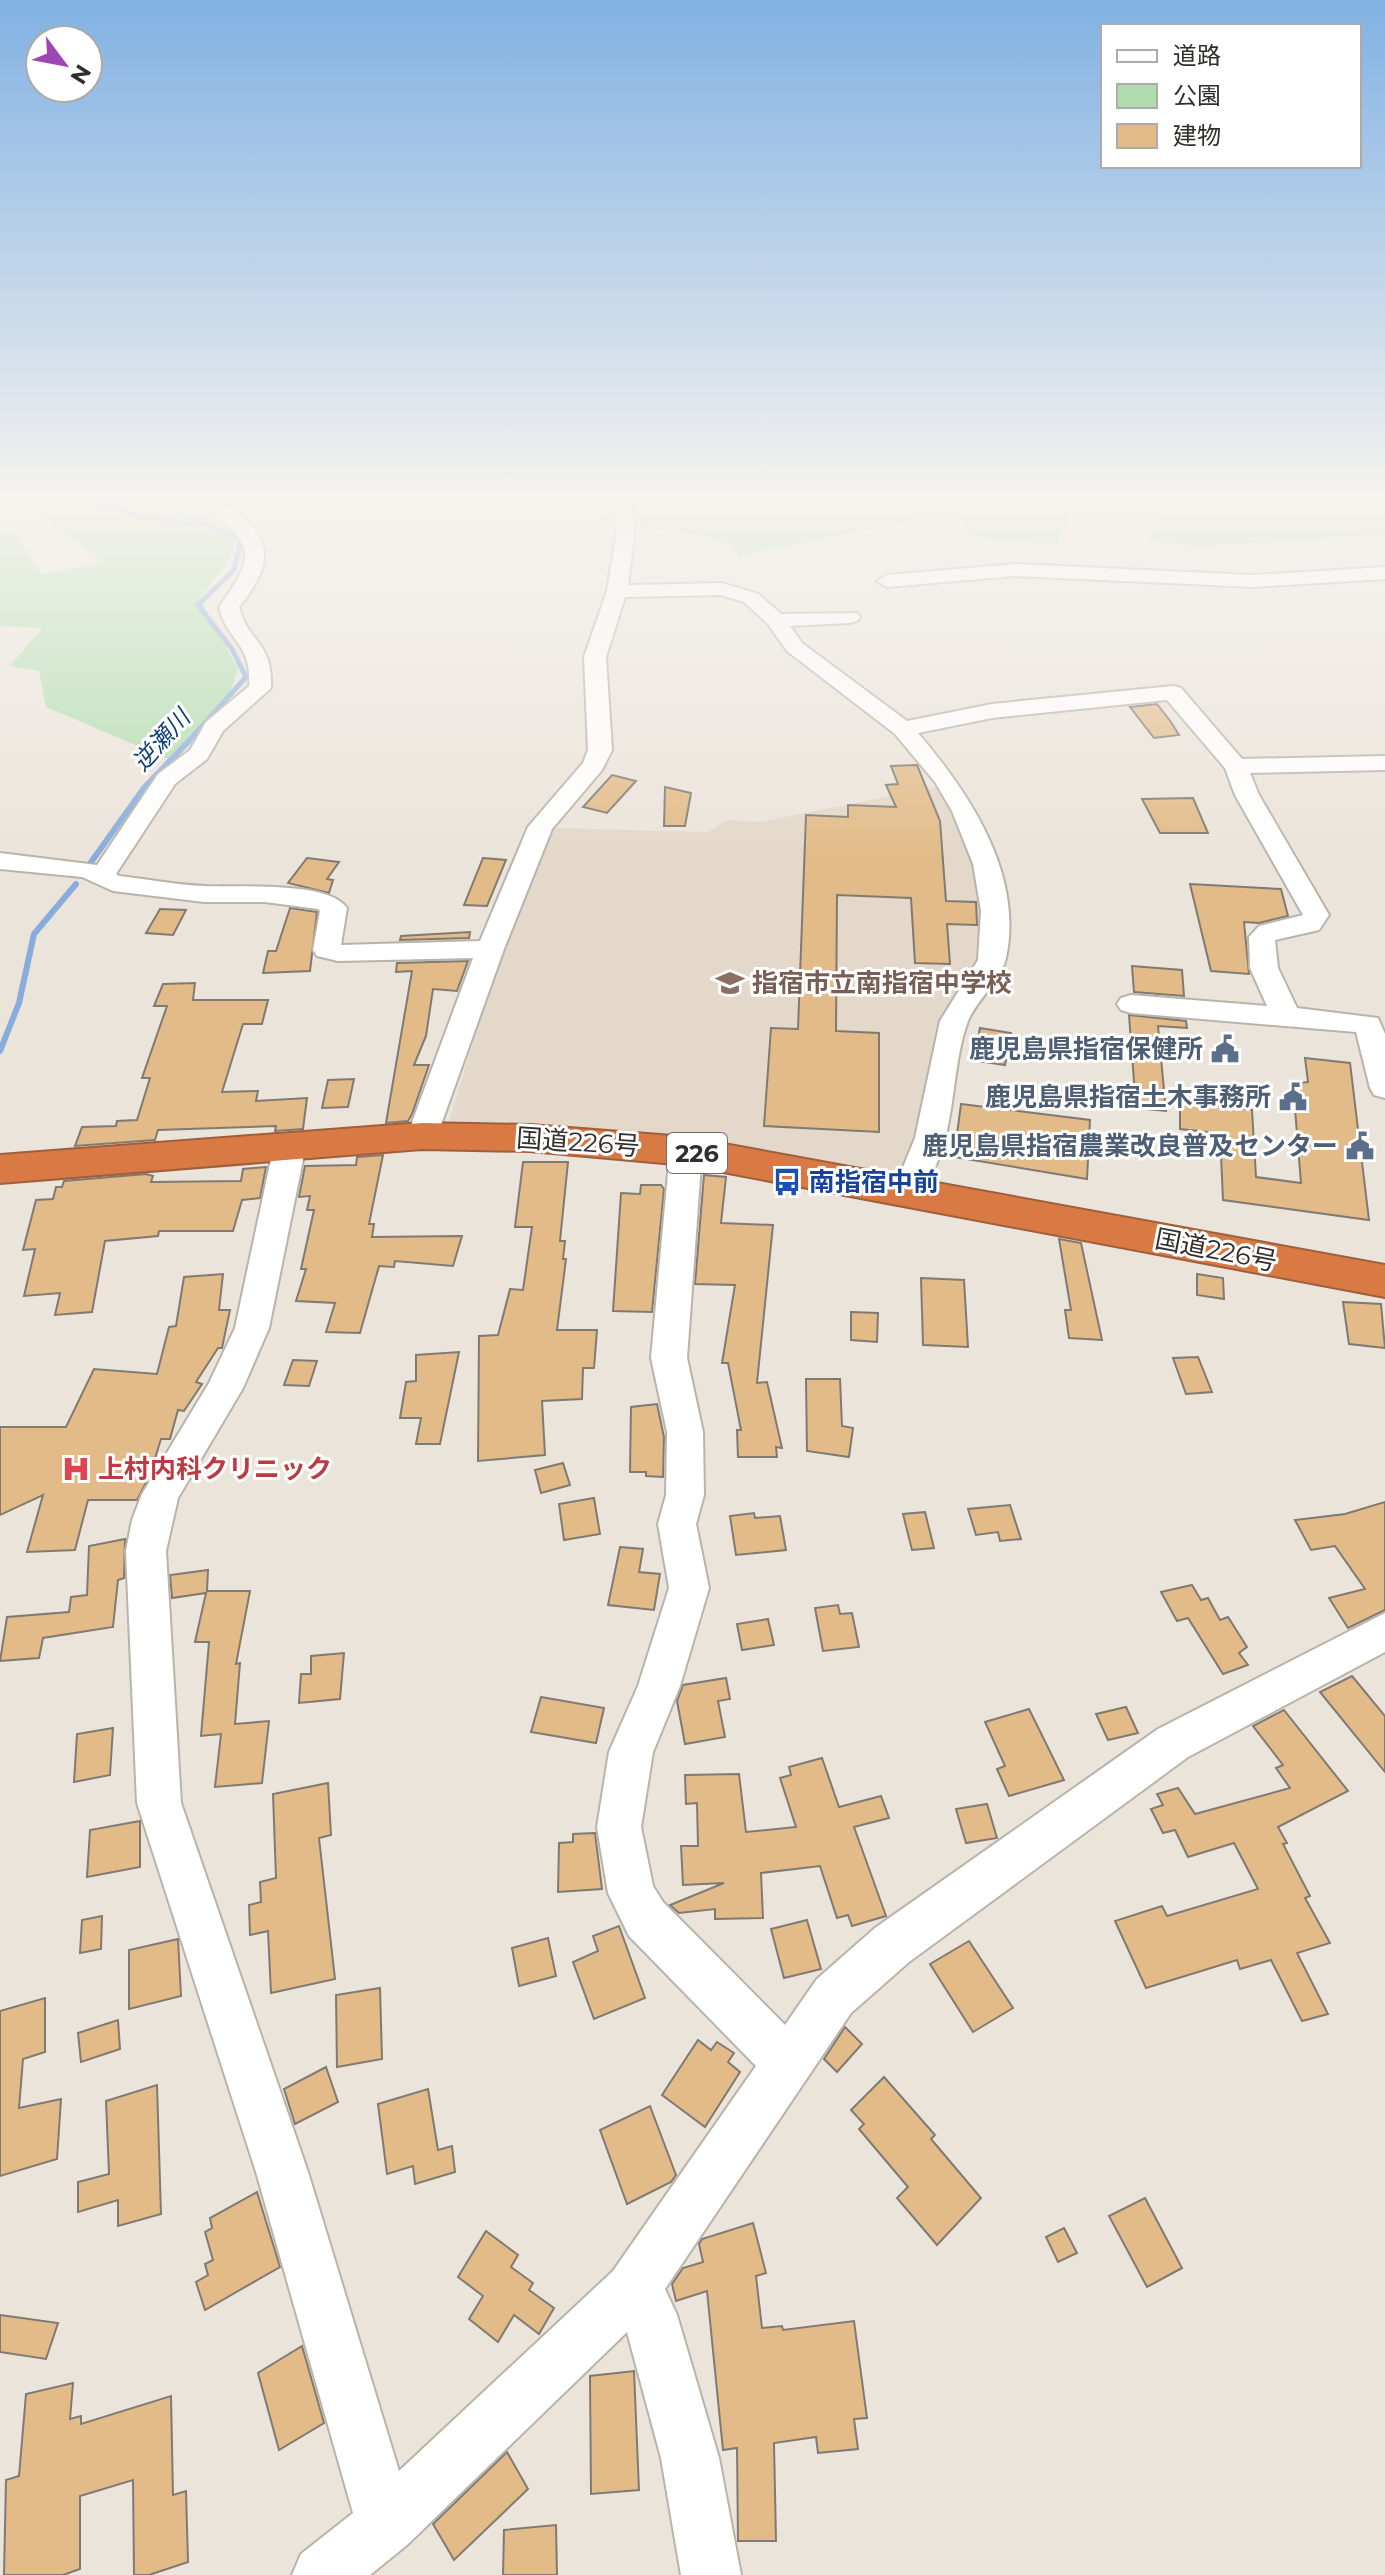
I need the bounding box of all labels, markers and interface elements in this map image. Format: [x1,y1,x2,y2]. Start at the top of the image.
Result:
north arrow [24,24,104,104]
legend [1101,24,1361,168]
text: 道路 [1173,41,1221,70]
text: N [64,60,97,89]
text: 公園 [1173,81,1221,110]
text: 建物 [1173,121,1221,150]
water label: 逆瀬川 [126,701,198,776]
place label: 指宿市立南指宿中学校 [752,967,1012,999]
school or university icon: 指宿市立南指宿中学校 [715,968,745,998]
place label: 鹿児島県指宿保健所 [969,1033,1203,1065]
public building icon: 鹿児島県指宿保健所 [1210,1034,1240,1064]
place label: 鹿児島県指宿土木事務所 [985,1081,1271,1113]
public building icon: 鹿児島県指宿土木事務所 [1278,1082,1308,1112]
street label: 国道226号 [515,1122,641,1162]
place label: 鹿児島県指宿農業改良普及センター [922,1130,1338,1162]
public building icon: 鹿児島県指宿農業改良普及センター [1345,1131,1375,1161]
road number: 226 [667,1133,727,1173]
place label: 南指宿中前 [809,1166,939,1198]
bus stop icon: 南指宿中前 [772,1167,802,1197]
street label: 国道226号 [1152,1223,1280,1277]
place label: 上村内科クリニック [98,1453,332,1485]
hospital icon: 上村内科クリニック [61,1454,91,1484]

